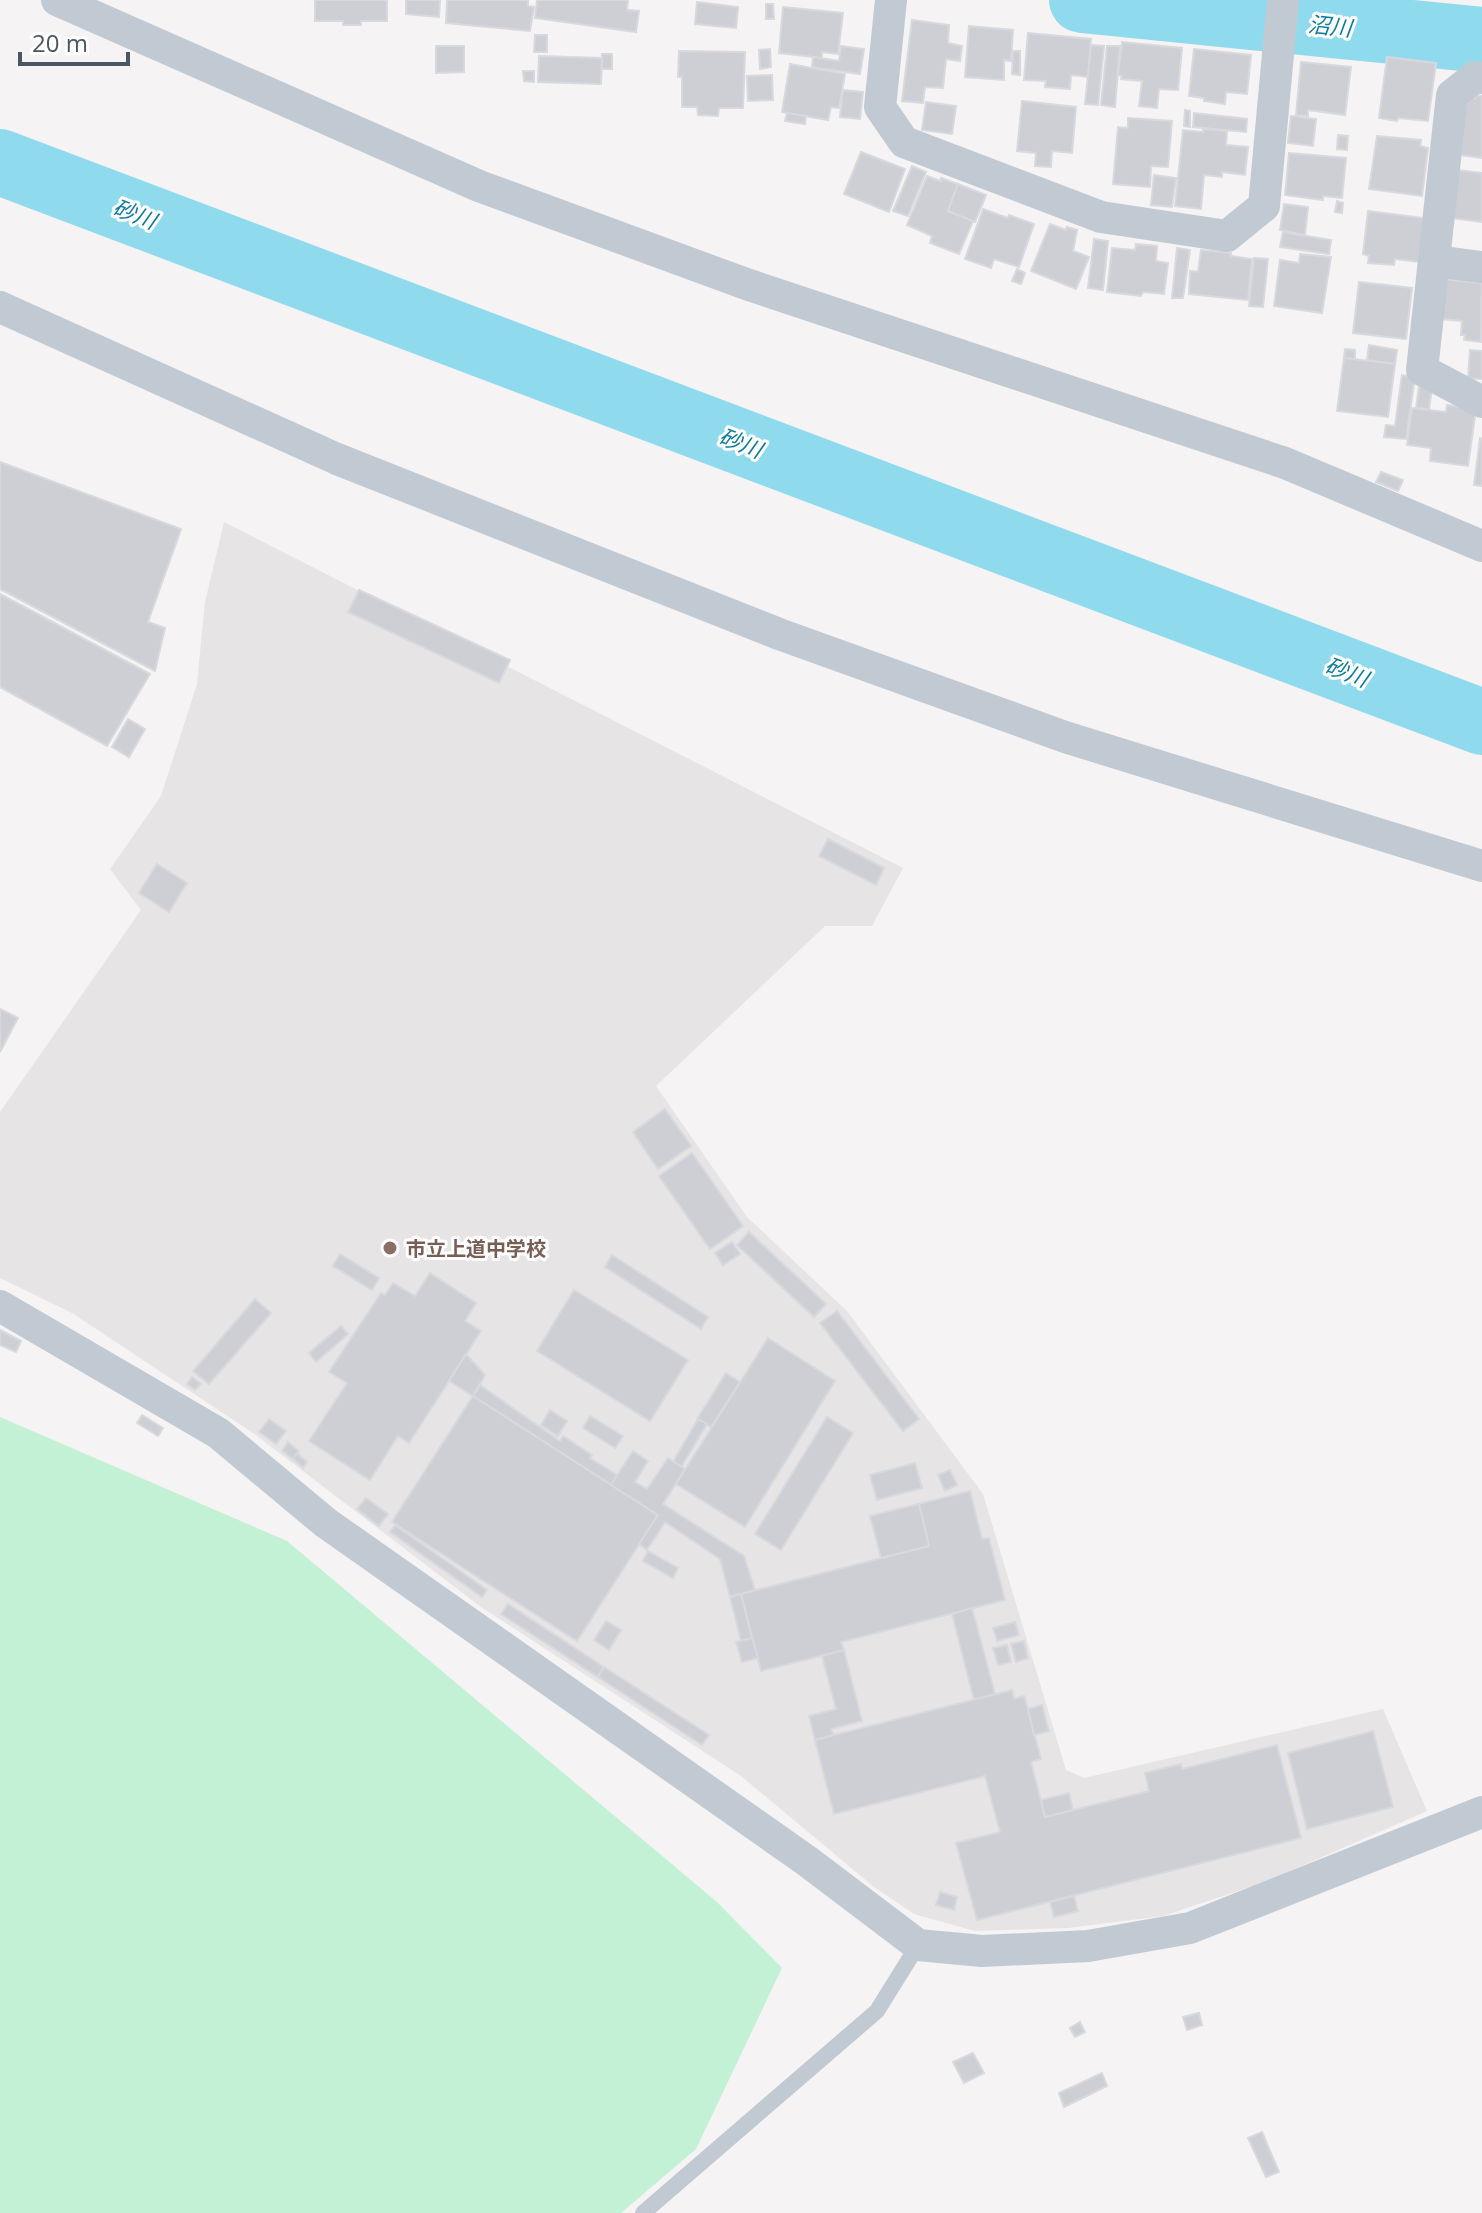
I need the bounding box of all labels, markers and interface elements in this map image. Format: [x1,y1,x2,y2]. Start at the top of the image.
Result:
water label: 沼川 [1307,8,1355,42]
scale bar [20,16,128,66]
text: 20 m [32,26,88,59]
water label: 砂川 [109,191,163,236]
water label: 砂川 [715,420,769,465]
water label: 砂川 [1321,649,1375,694]
place label: 市立上道中学校 [406,1235,546,1262]
marker: 市立上道中学校 [381,1239,399,1257]

